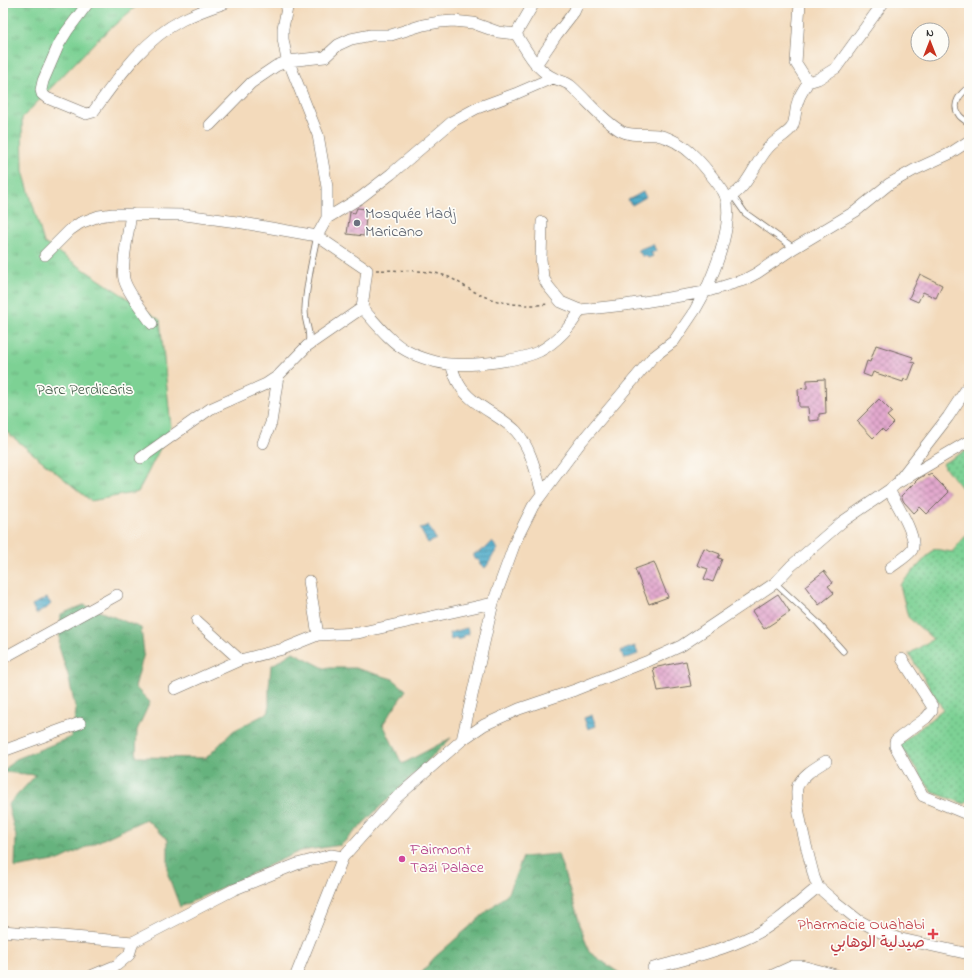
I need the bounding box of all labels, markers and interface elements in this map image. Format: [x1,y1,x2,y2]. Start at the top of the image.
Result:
north arrow [910,22,950,62]
text: N [926,25,934,41]
place label: Mosquée Hadj Maricano [365,202,456,244]
marker: Mosquée Hadj Maricano [352,218,362,228]
park label: Parc Perdicaris [36,378,134,402]
place label: Fairmont Tazi Palace [409,838,485,880]
marker: Fairmont Tazi Palace [397,854,407,864]
place label: Pharmacie Ouahabi صيدلية الوهابي [797,913,925,956]
marker: Pharmacie Ouahabi صيدلية الوهابي [928,929,938,939]

